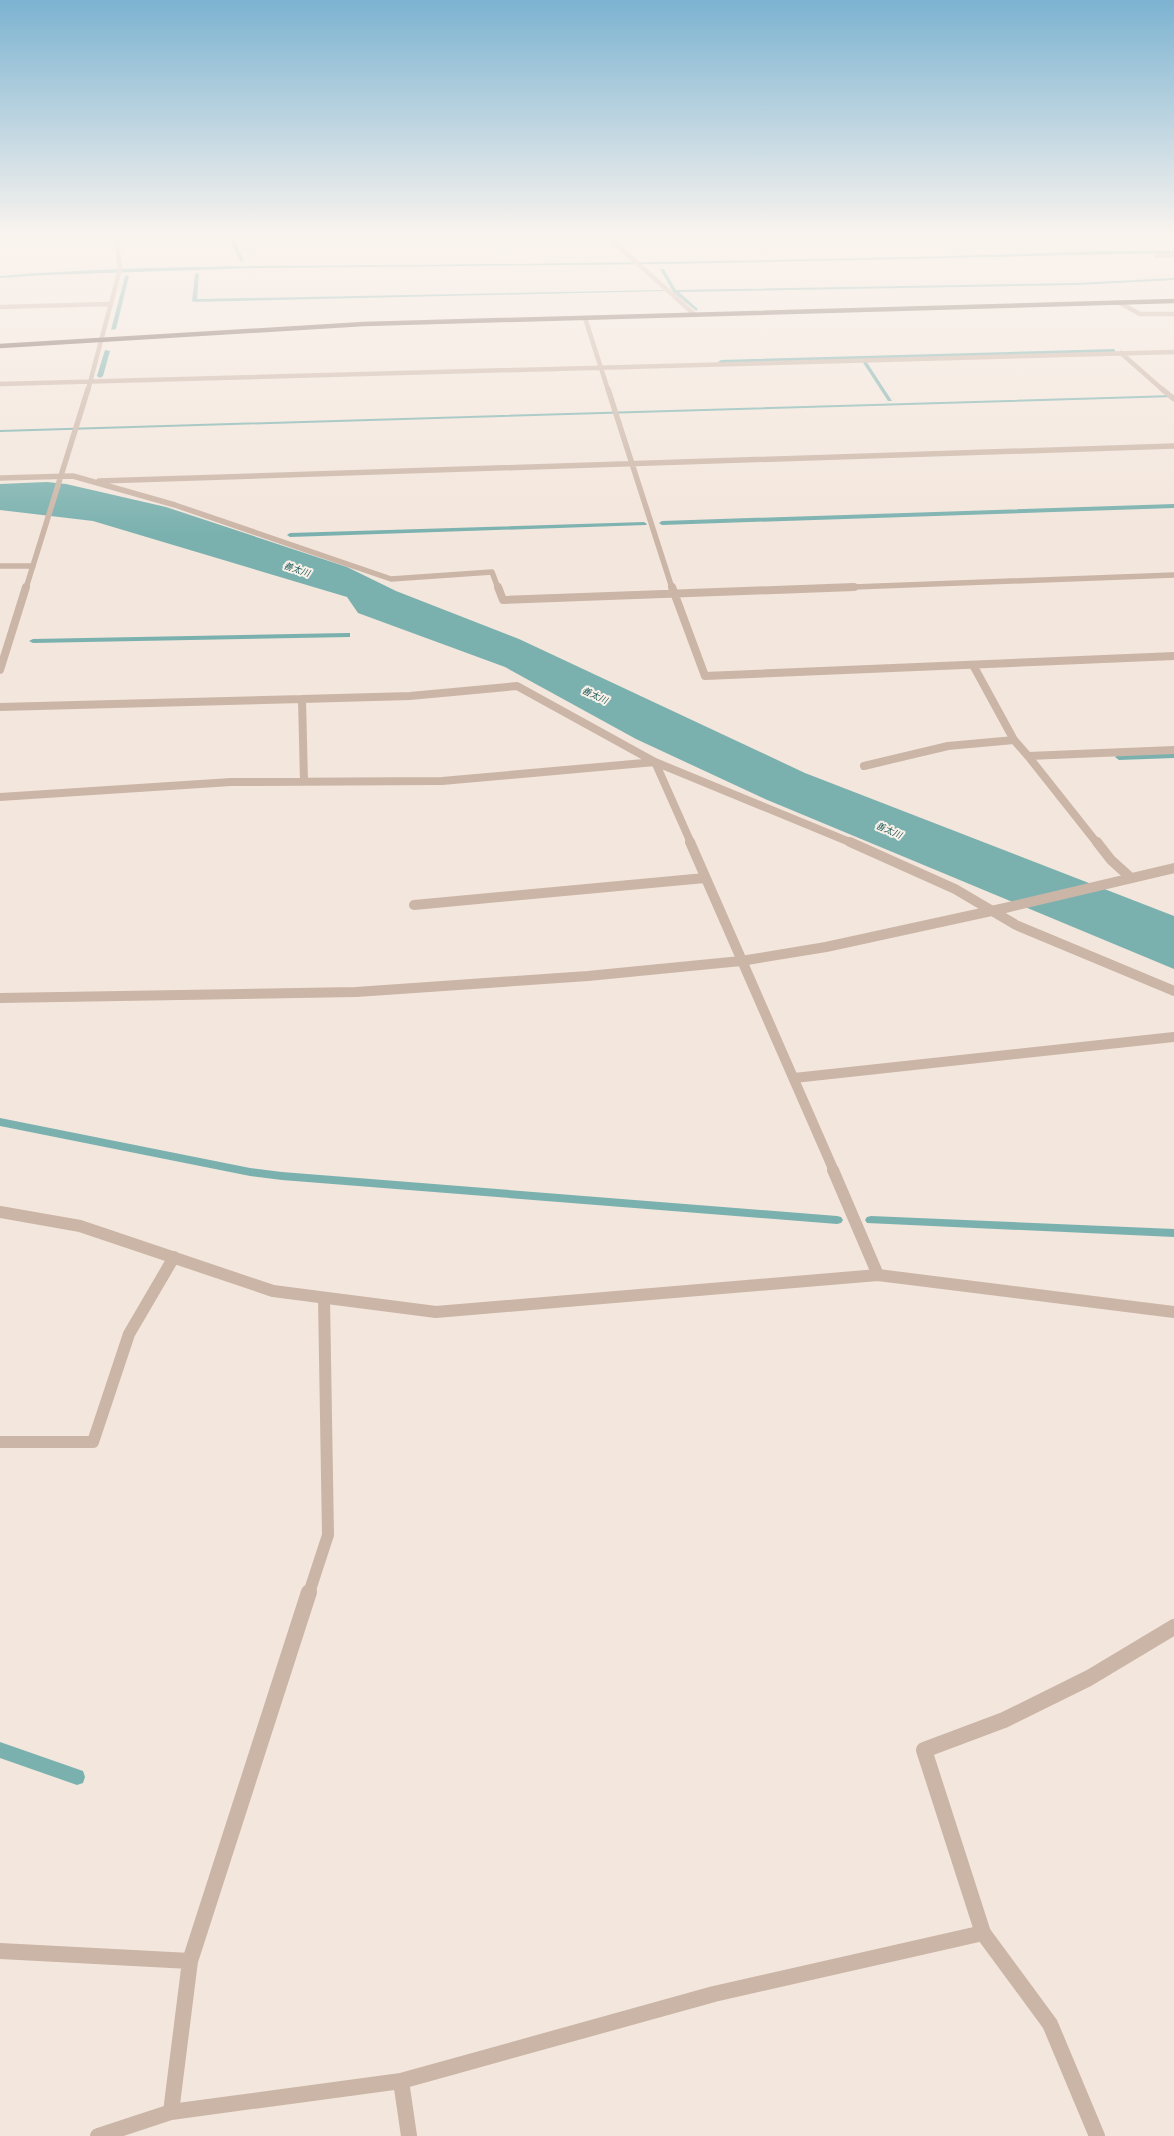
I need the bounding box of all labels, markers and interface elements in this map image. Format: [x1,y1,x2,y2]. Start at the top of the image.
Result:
water label: 善太川 [282,559,312,579]
water label: 善太川 [580,684,610,706]
water label: 善太川 [874,819,904,841]

